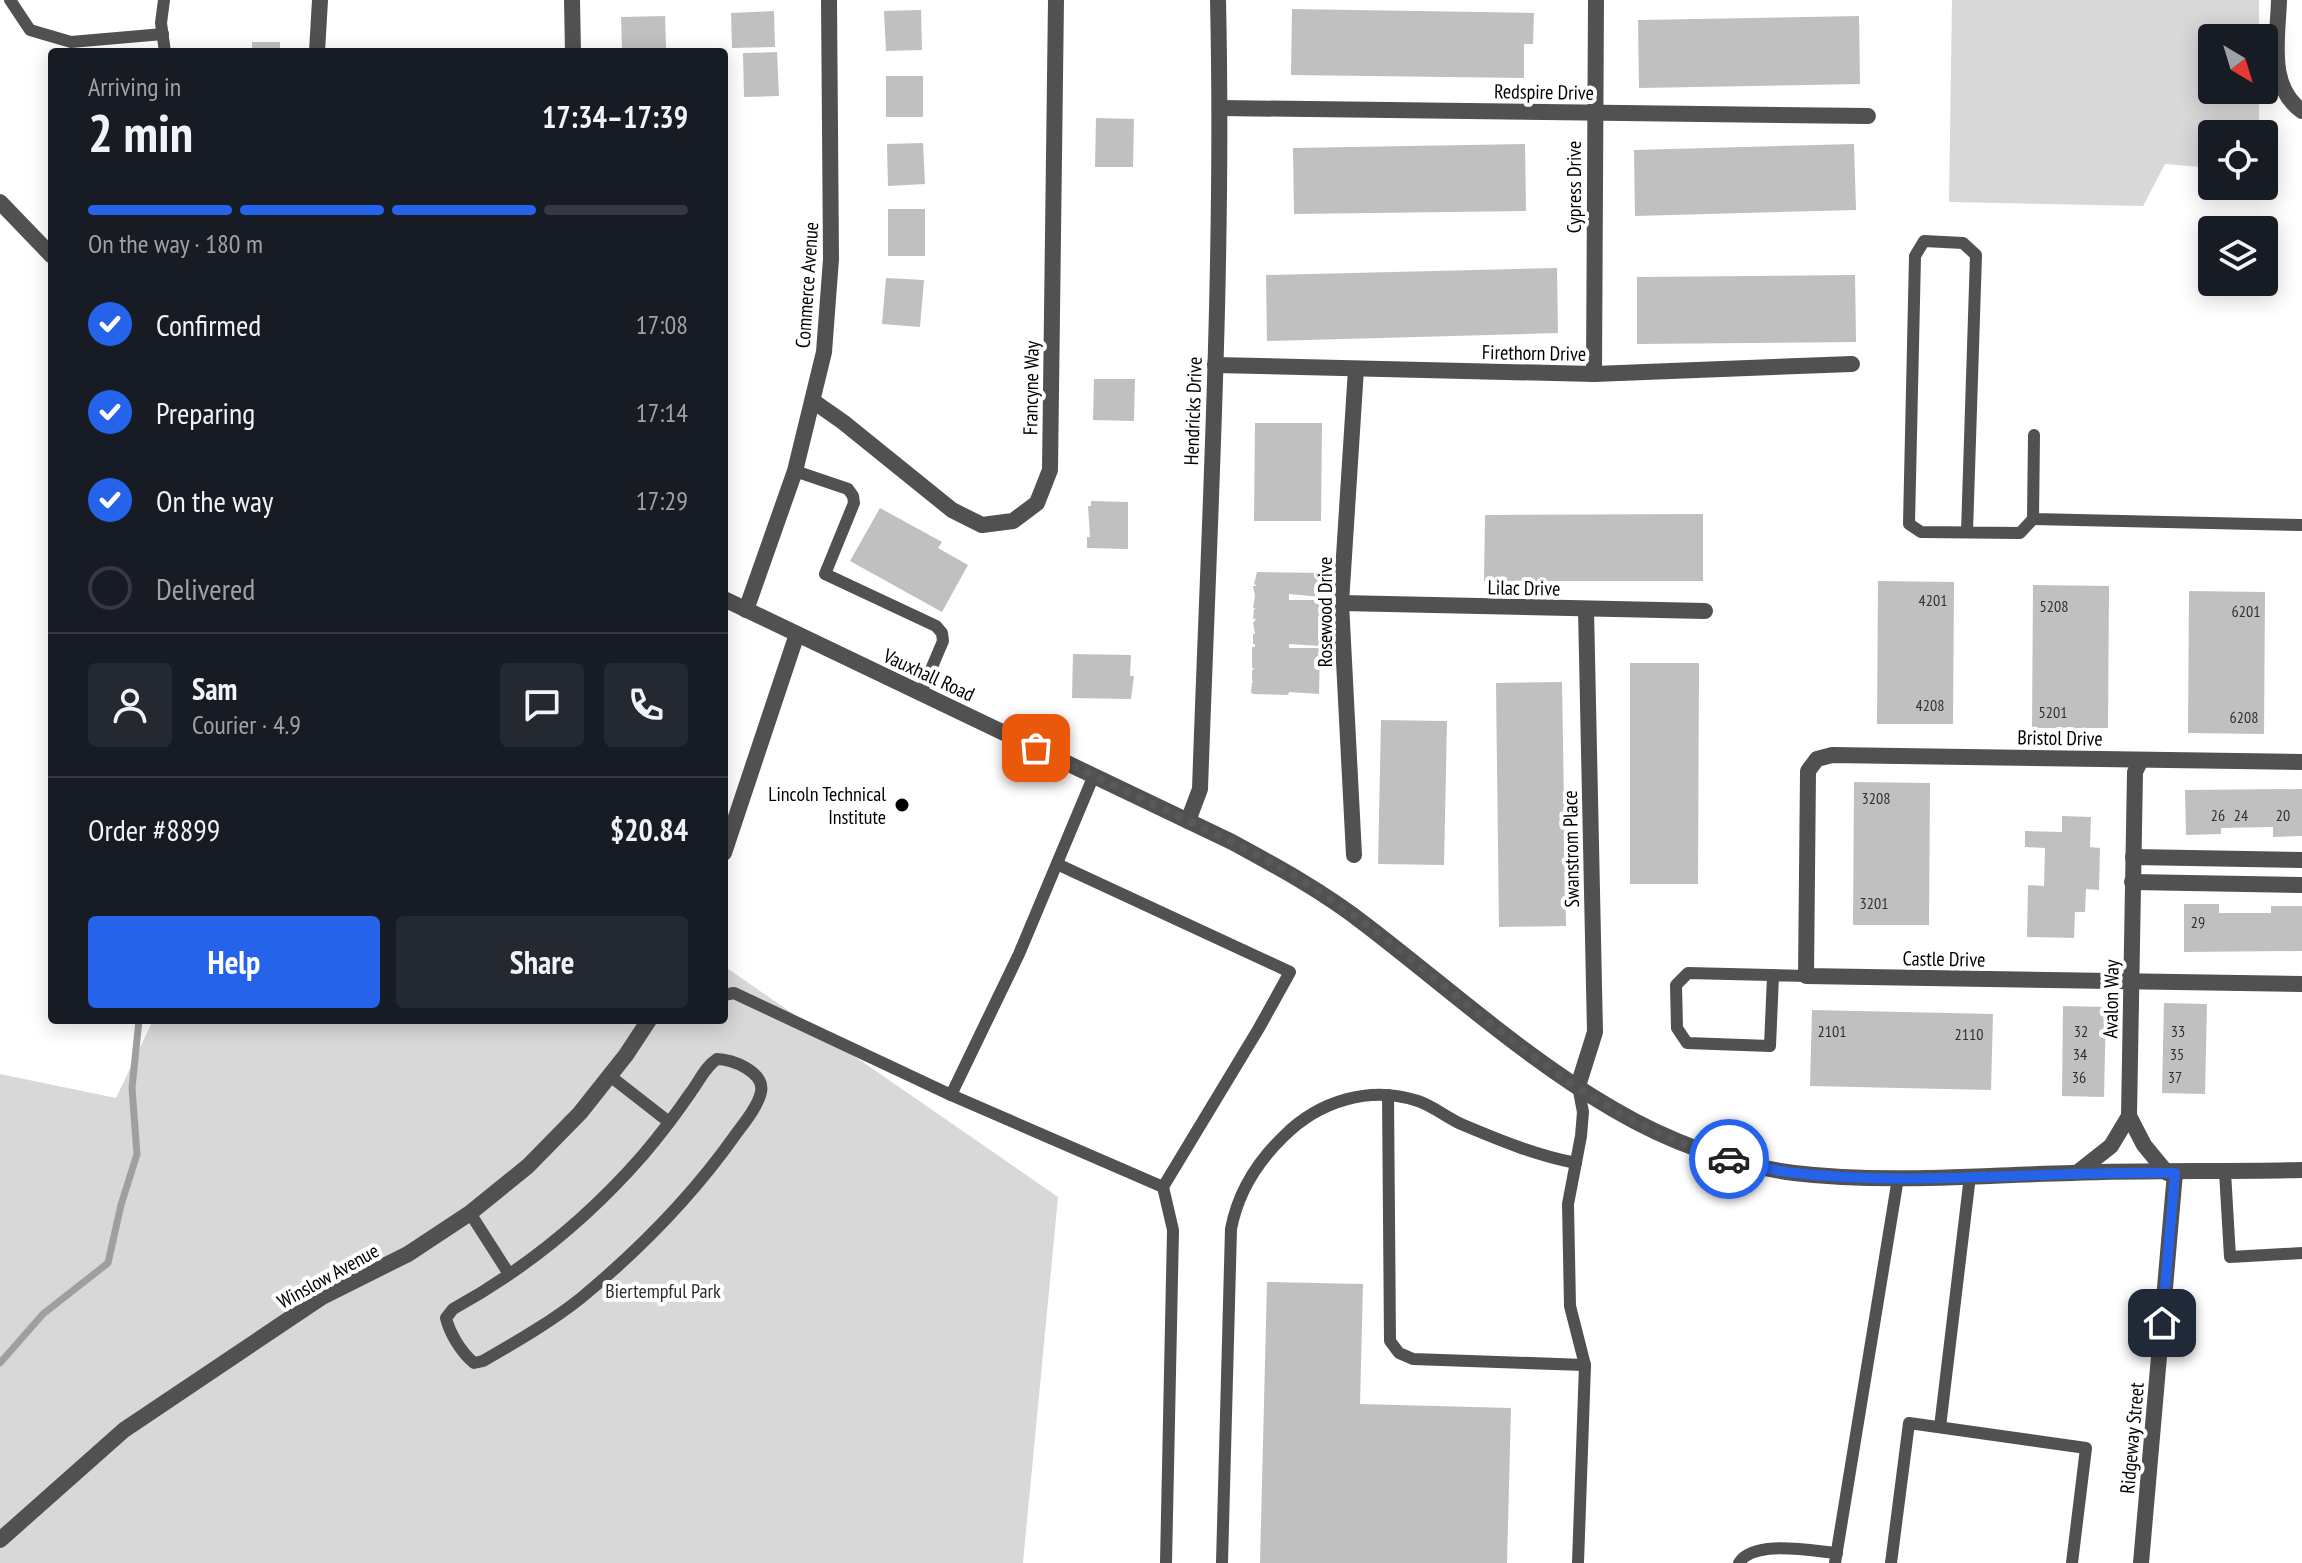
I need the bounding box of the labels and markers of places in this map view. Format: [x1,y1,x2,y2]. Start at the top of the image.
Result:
pin [1002,714,1070,782]
place label: Lincoln Technical Institute [768,781,886,830]
marker: Lincoln Technical Institute [893,796,911,814]
pin [2128,1289,2196,1357]

